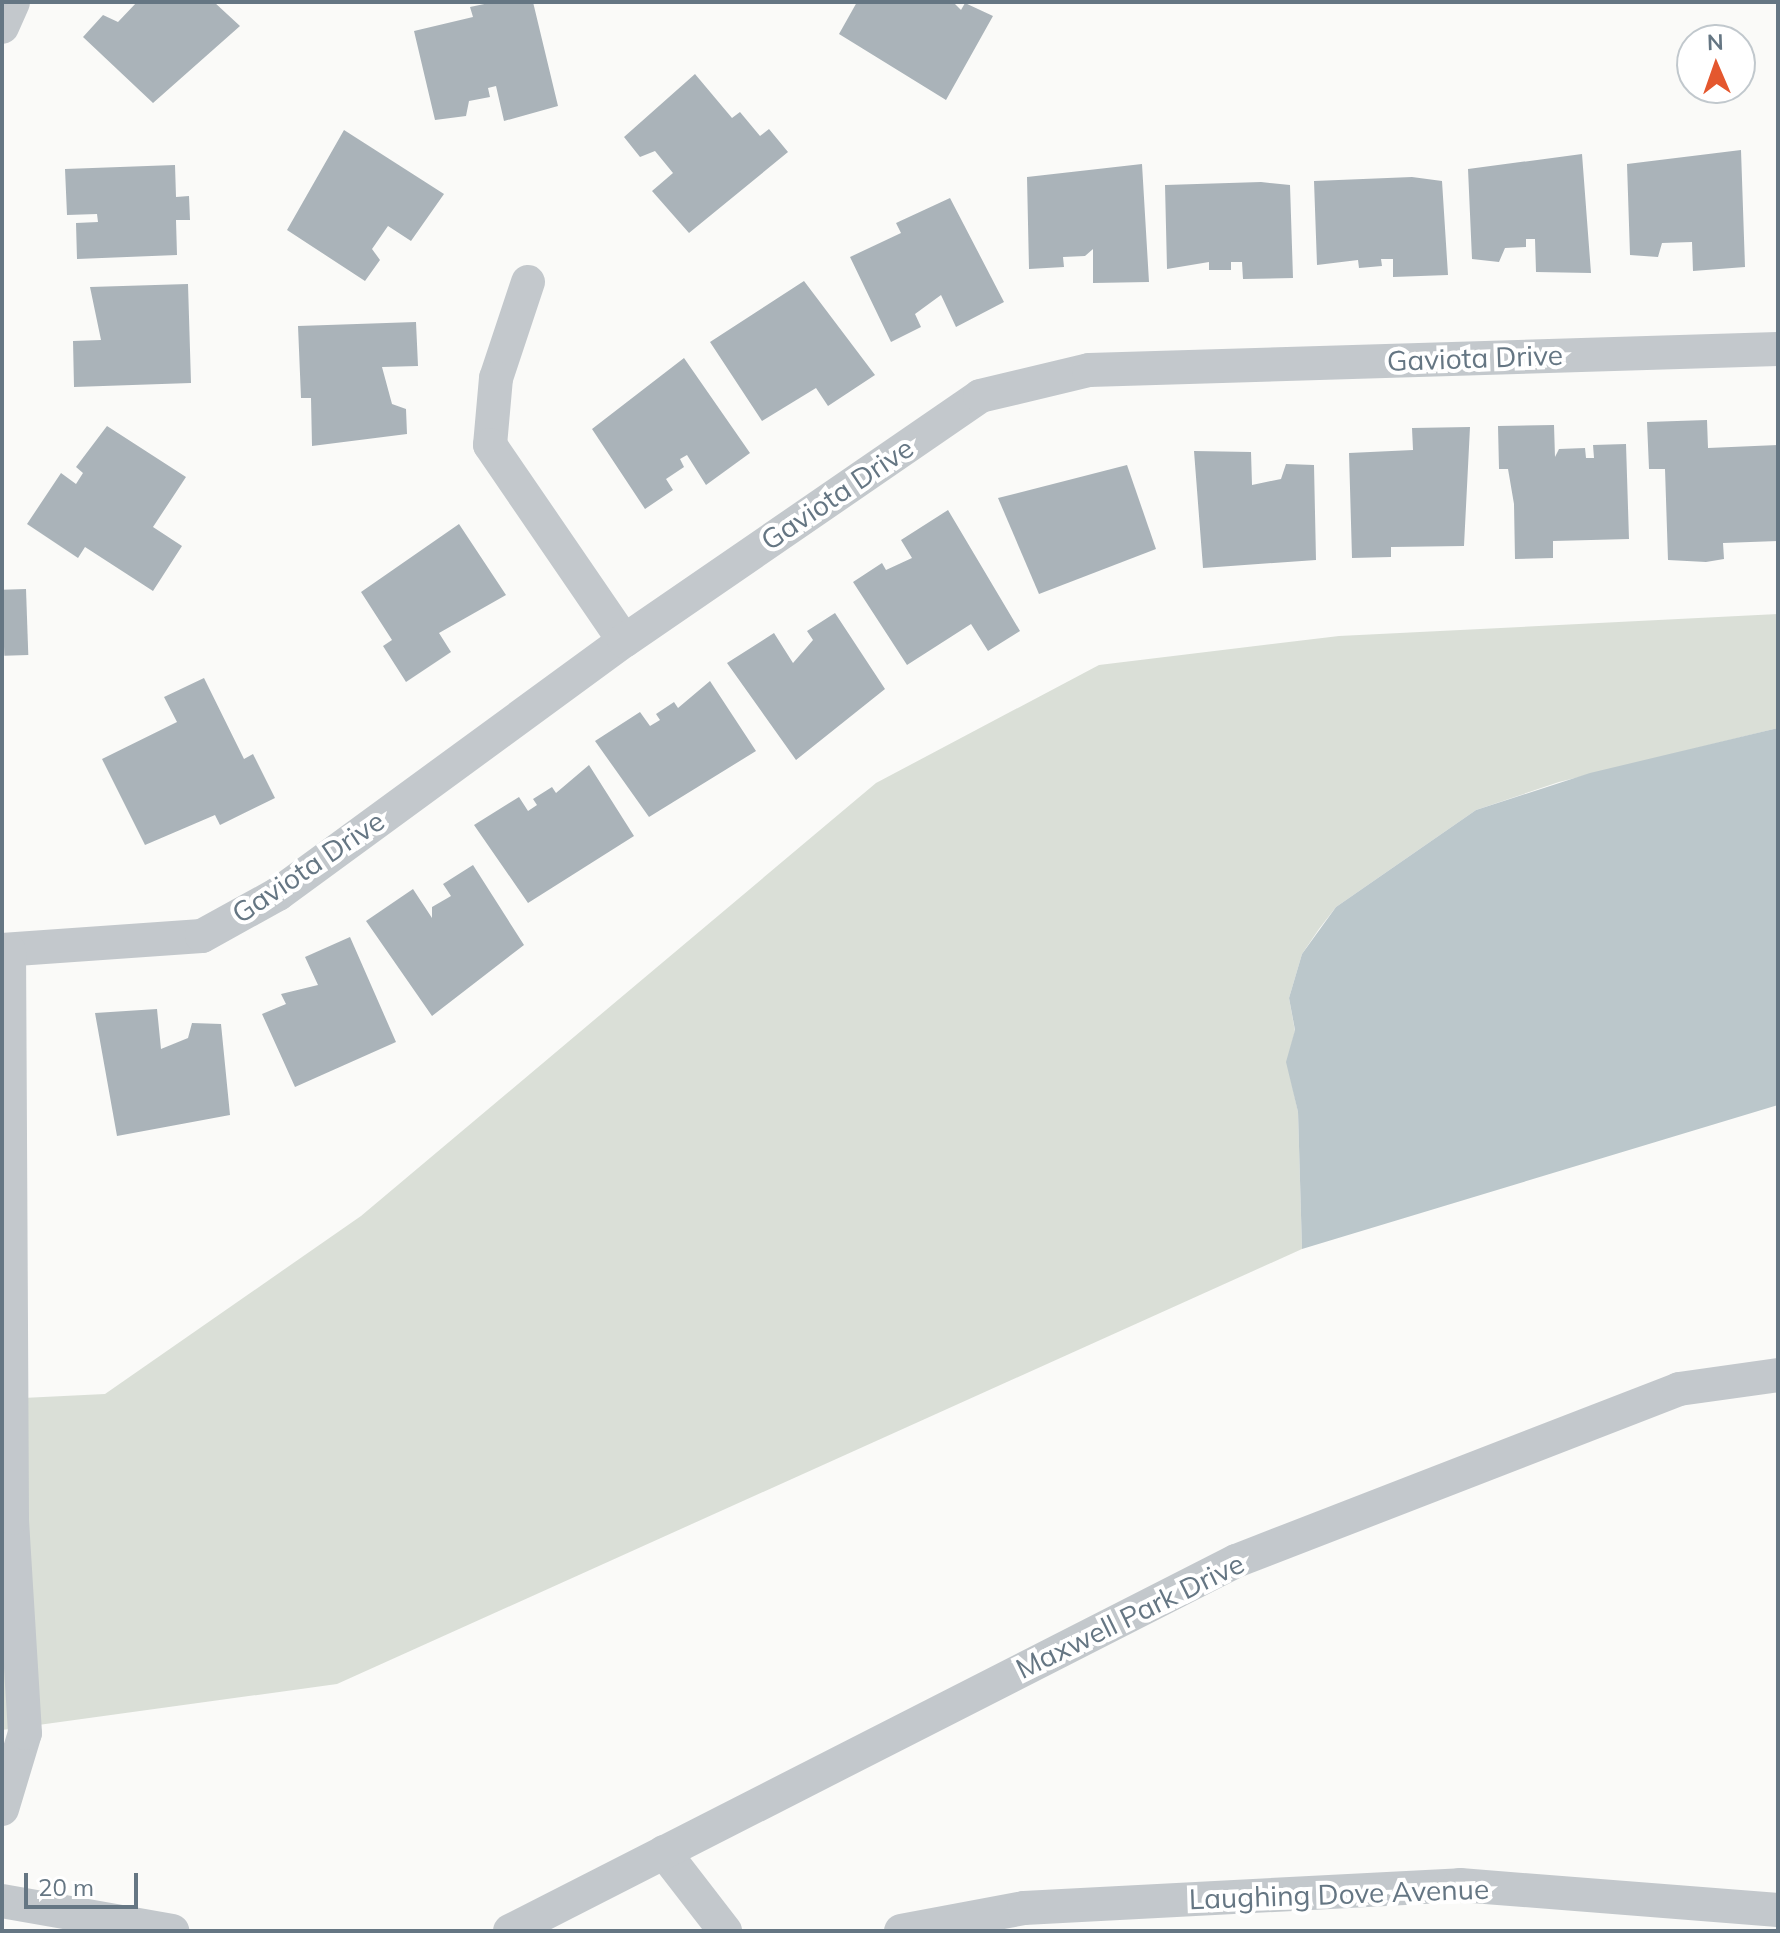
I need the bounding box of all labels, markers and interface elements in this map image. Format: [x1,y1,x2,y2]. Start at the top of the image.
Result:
north arrow [1676,24,1756,104]
text: N [1706,28,1724,56]
street label: Gaviota Drive [1386,338,1564,378]
street label: Gaviota Drive [755,431,919,557]
street label: Gaviota Drive [226,804,390,930]
street label: Maxwell Park Drive [1011,1546,1249,1686]
scale bar [28,1857,142,1907]
text: 20 m [38,1872,94,1902]
street label: Laughing Dove Avenue [1188,1872,1490,1916]

